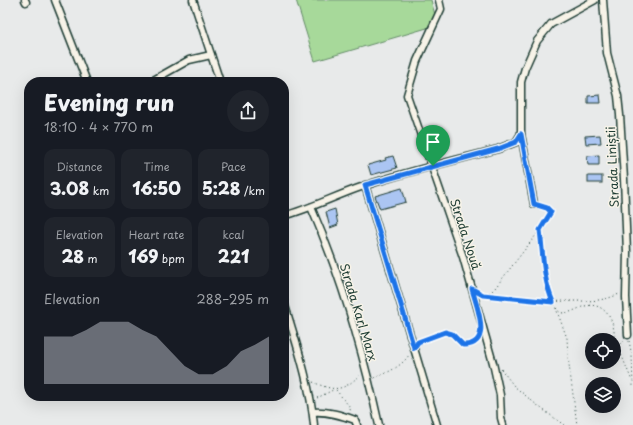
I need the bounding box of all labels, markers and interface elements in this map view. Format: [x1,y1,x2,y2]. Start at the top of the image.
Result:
text: Evening run [44,85,174,118]
button: share [227,90,269,132]
text: 18:10 · 4 × 770 m [44,117,153,136]
pin [416,125,450,166]
street label: Strada Liniștii [601,126,623,208]
icon: arrive [422,131,444,153]
text: Distance [56,158,103,175]
text: Time [144,158,170,175]
text: Pace [221,158,246,175]
text: 3.08 [50,175,89,201]
text: 16:50 [132,175,181,201]
text: 5:28 [202,175,240,201]
text: km [89,182,109,199]
text: /km [240,182,265,199]
street label: Strada Nouă [446,196,486,272]
text: Elevation [56,226,103,243]
text: Heart rate [129,226,184,243]
text: kcal [223,226,244,243]
text: 28 [61,243,84,269]
text: 169 [128,243,158,269]
text: 221 [218,243,249,269]
text: m [84,250,98,267]
text: bpm [158,250,185,267]
street label: Strada Karl Marx [336,261,382,363]
text: Elevation [44,289,100,308]
text: 288–295 m [196,289,269,308]
map controls [585,333,621,413]
button: locate [585,333,621,369]
button: layers [585,377,621,413]

